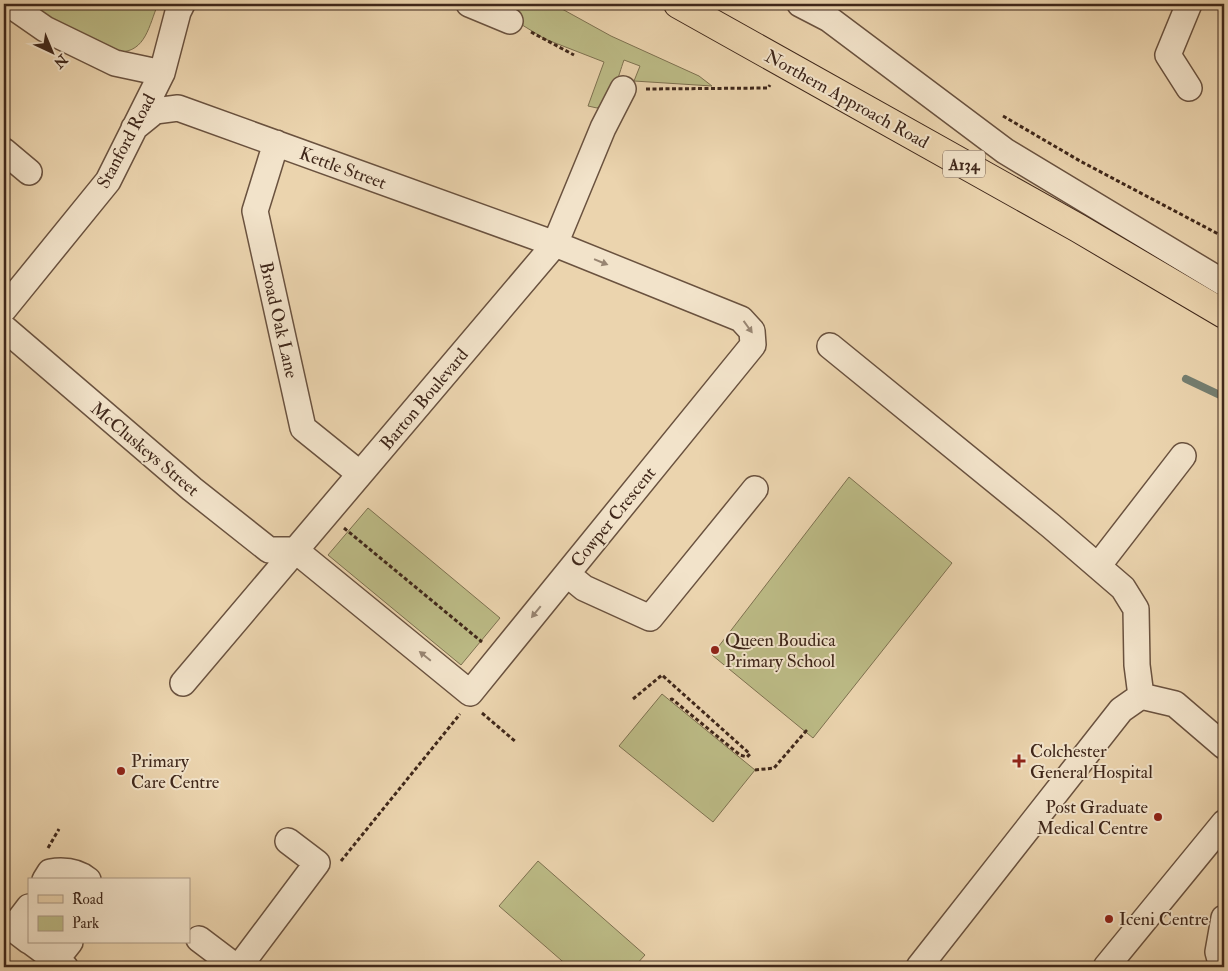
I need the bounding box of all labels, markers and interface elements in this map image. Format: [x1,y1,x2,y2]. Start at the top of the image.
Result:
north arrow [28,28,78,78]
street label: Northern Approach Road [761,45,933,154]
text: N [50,50,72,72]
street label: Stanford Road [92,90,161,192]
street label: Kettle Street [296,142,390,195]
road number: A134 [943,150,985,178]
one-way arrow [593,259,608,267]
street label: Broad Oak Lane [254,260,303,381]
one-way arrow [743,320,753,334]
street label: Barton Boulevard [375,344,474,455]
street label: McCluskeys Street [86,397,204,502]
street label: Cowper Crescent [566,462,661,572]
one-way arrow [531,605,542,618]
place label: Queen Boudica Primary School [725,629,836,673]
marker: Queen Boudica Primary School [709,644,721,656]
one-way arrow [419,651,432,662]
place label: Colchester General Hospital [1030,740,1153,784]
place label: Primary Care Centre [131,750,220,794]
marker: Colchester General Hospital [1012,754,1026,768]
marker: Primary Care Centre [115,765,127,777]
place label: Post Graduate Medical Centre [1037,796,1148,840]
marker: Post Graduate Medical Centre [1152,811,1164,823]
legend [28,878,190,944]
text: Road [72,890,104,909]
place label: Iceni Centre [1119,908,1209,931]
marker: Iceni Centre [1103,913,1115,925]
text: Park [72,914,99,933]

